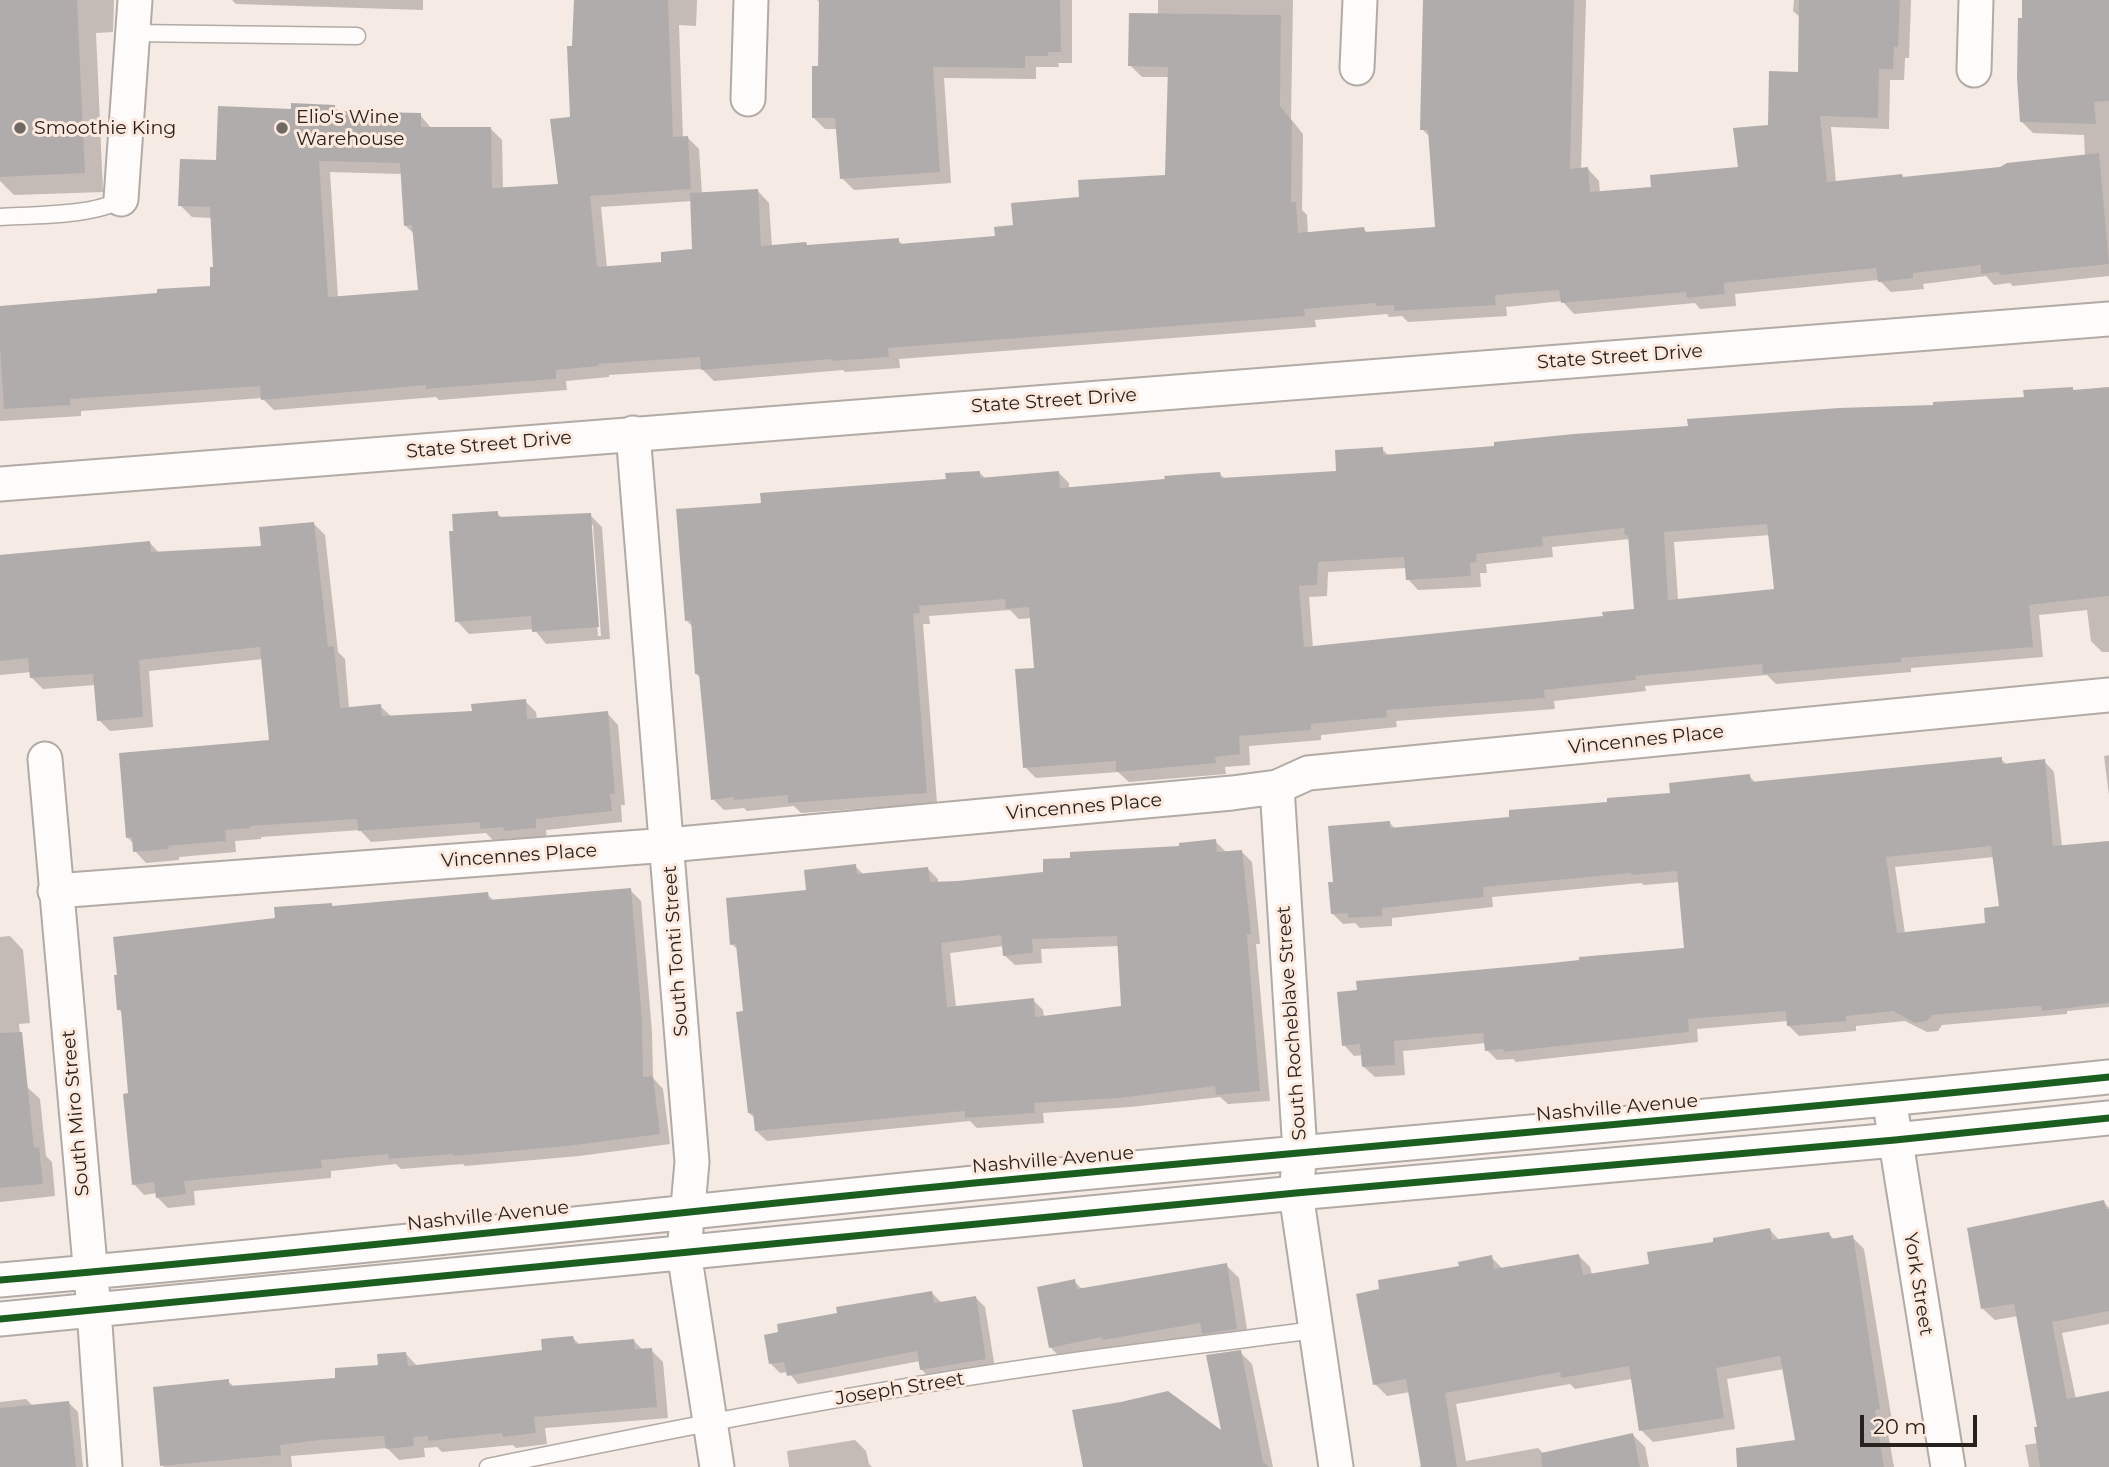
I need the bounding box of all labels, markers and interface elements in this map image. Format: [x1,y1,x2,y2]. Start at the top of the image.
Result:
place label: Elio's Wine Warehouse [296,106,404,150]
place label: Smoothie King [34,117,176,139]
marker: Smoothie King [12,120,28,136]
marker: Elio's Wine Warehouse [274,120,290,136]
street label: State Street Drive [1536,340,1704,374]
street label: State Street Drive [970,384,1138,418]
street label: State Street Drive [405,426,573,464]
street label: Vincennes Place [1567,720,1725,760]
street label: Vincennes Place [1005,789,1163,825]
street label: Vincennes Place [440,839,598,873]
street label: South Tonti Street [659,865,693,1037]
street label: South Rocheblave Street [1272,905,1312,1141]
street label: South Miro Street [57,1029,95,1197]
street label: Nashville Avenue [1535,1090,1699,1126]
street label: Nashville Avenue [971,1142,1135,1178]
street label: Nashville Avenue [406,1196,570,1236]
street label: York Street [1899,1231,1937,1337]
street label: Joseph Street [834,1368,966,1410]
scale bar [1864,1400,1981,1444]
text: 20 m [1873,1414,1927,1439]

